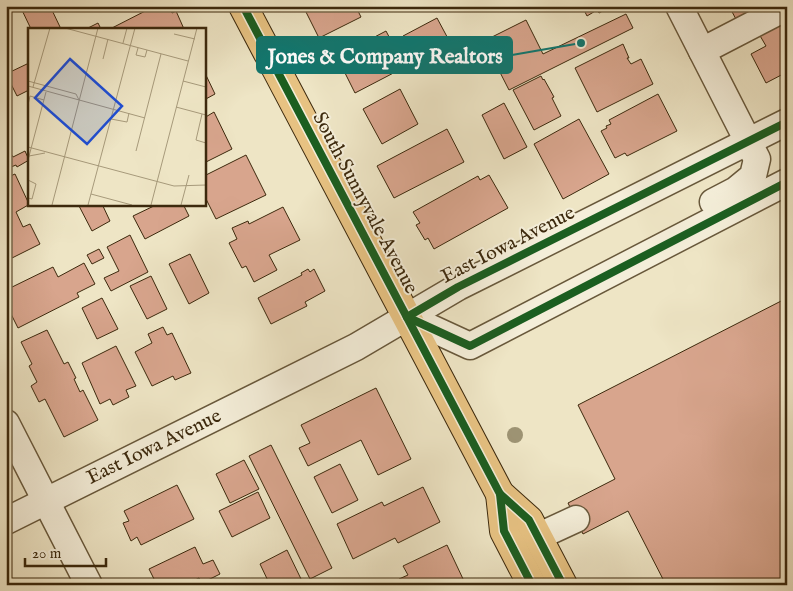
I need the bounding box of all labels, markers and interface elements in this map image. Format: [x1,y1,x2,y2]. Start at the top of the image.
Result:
inset map [28,28,205,205]
callout: Jones & Company Realtors [257,37,512,73]
text: Jones & Company Realtors [264,44,503,71]
street label: South Sunnyvale Avenue [306,108,424,298]
street label: East Iowa Avenue [437,201,579,289]
street label: East Iowa Avenue [82,404,226,490]
scale bar [25,536,106,568]
text: 20 m [32,544,62,563]

